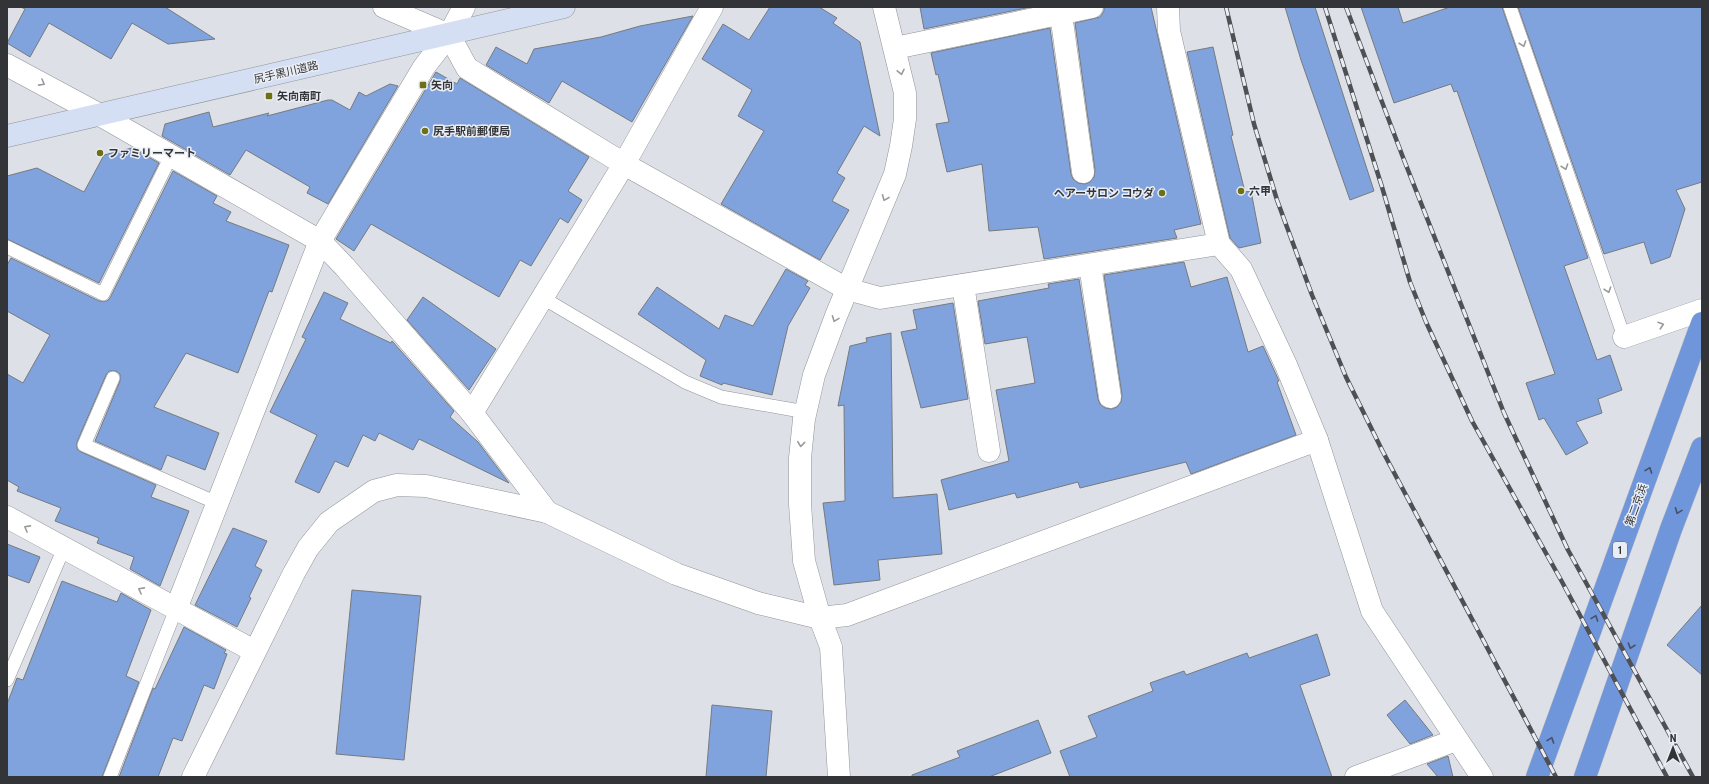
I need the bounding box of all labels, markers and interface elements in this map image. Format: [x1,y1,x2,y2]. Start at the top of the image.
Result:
one-way arrow [1518,40,1526,47]
street label: 尻手黒川道路 [252,59,320,86]
one-way arrow [896,69,904,75]
one-way arrow [37,78,45,85]
place label: 矢向 [431,79,453,92]
marker: 矢向 [418,80,428,90]
place label: 矢向南町 [277,90,321,103]
marker: 矢向南町 [264,91,274,101]
place label: 尻手駅前郵便局 [433,125,510,138]
marker: 尻手駅前郵便局 [420,126,430,136]
place label: ファミリーマート [108,147,196,160]
marker: ファミリーマート [95,148,105,158]
one-way arrow [1561,163,1569,170]
place label: 六甲 [1249,185,1271,198]
marker: 六甲 [1236,186,1246,196]
place label: ヘアーサロン コウダ [1054,187,1154,200]
marker: ヘアーサロン コウダ [1157,188,1167,198]
one-way arrow [881,195,889,202]
one-way arrow [1603,286,1612,293]
one-way arrow [832,315,840,322]
one-way arrow [1658,321,1665,330]
one-way arrow [797,440,806,447]
one-way arrow [1644,466,1652,473]
street label: 第二京浜 [1623,482,1650,528]
one-way arrow [1675,507,1683,514]
one-way arrow [24,525,31,533]
road number: 1 [1613,542,1627,558]
one-way arrow [138,587,146,595]
one-way arrow [1590,615,1599,622]
one-way arrow [1627,643,1635,650]
north arrow [1653,728,1693,768]
text: N [1670,732,1677,745]
one-way arrow [1546,737,1554,744]

